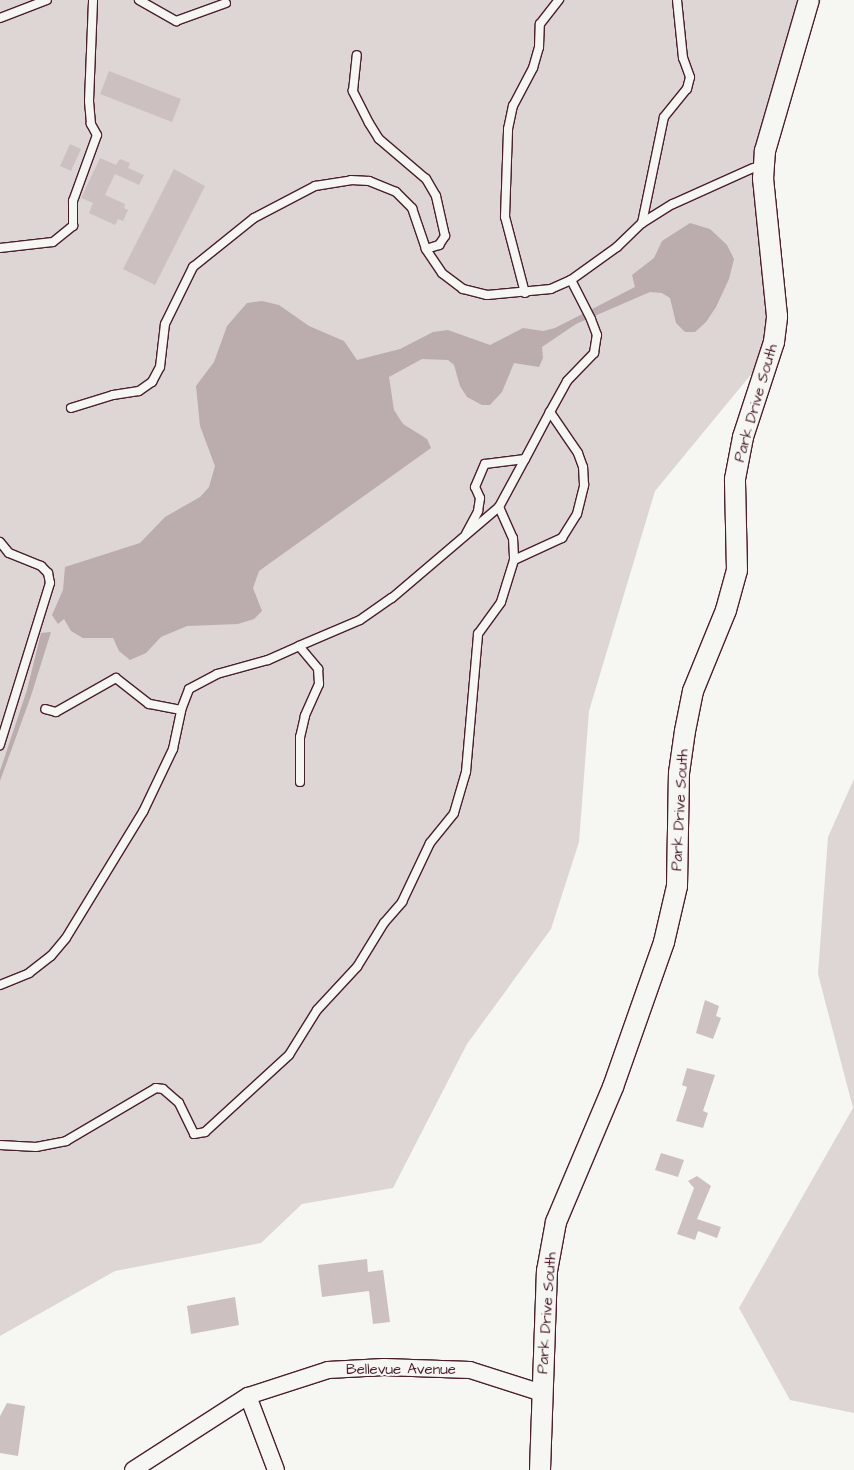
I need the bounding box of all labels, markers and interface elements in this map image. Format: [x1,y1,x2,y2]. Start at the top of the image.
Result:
street label: Park Drive South [731,342,781,464]
street label: Park Drive South [668,749,692,871]
street label: Park Drive South [534,1251,560,1375]
street label: Bellevue Avenue [346,1361,456,1379]

